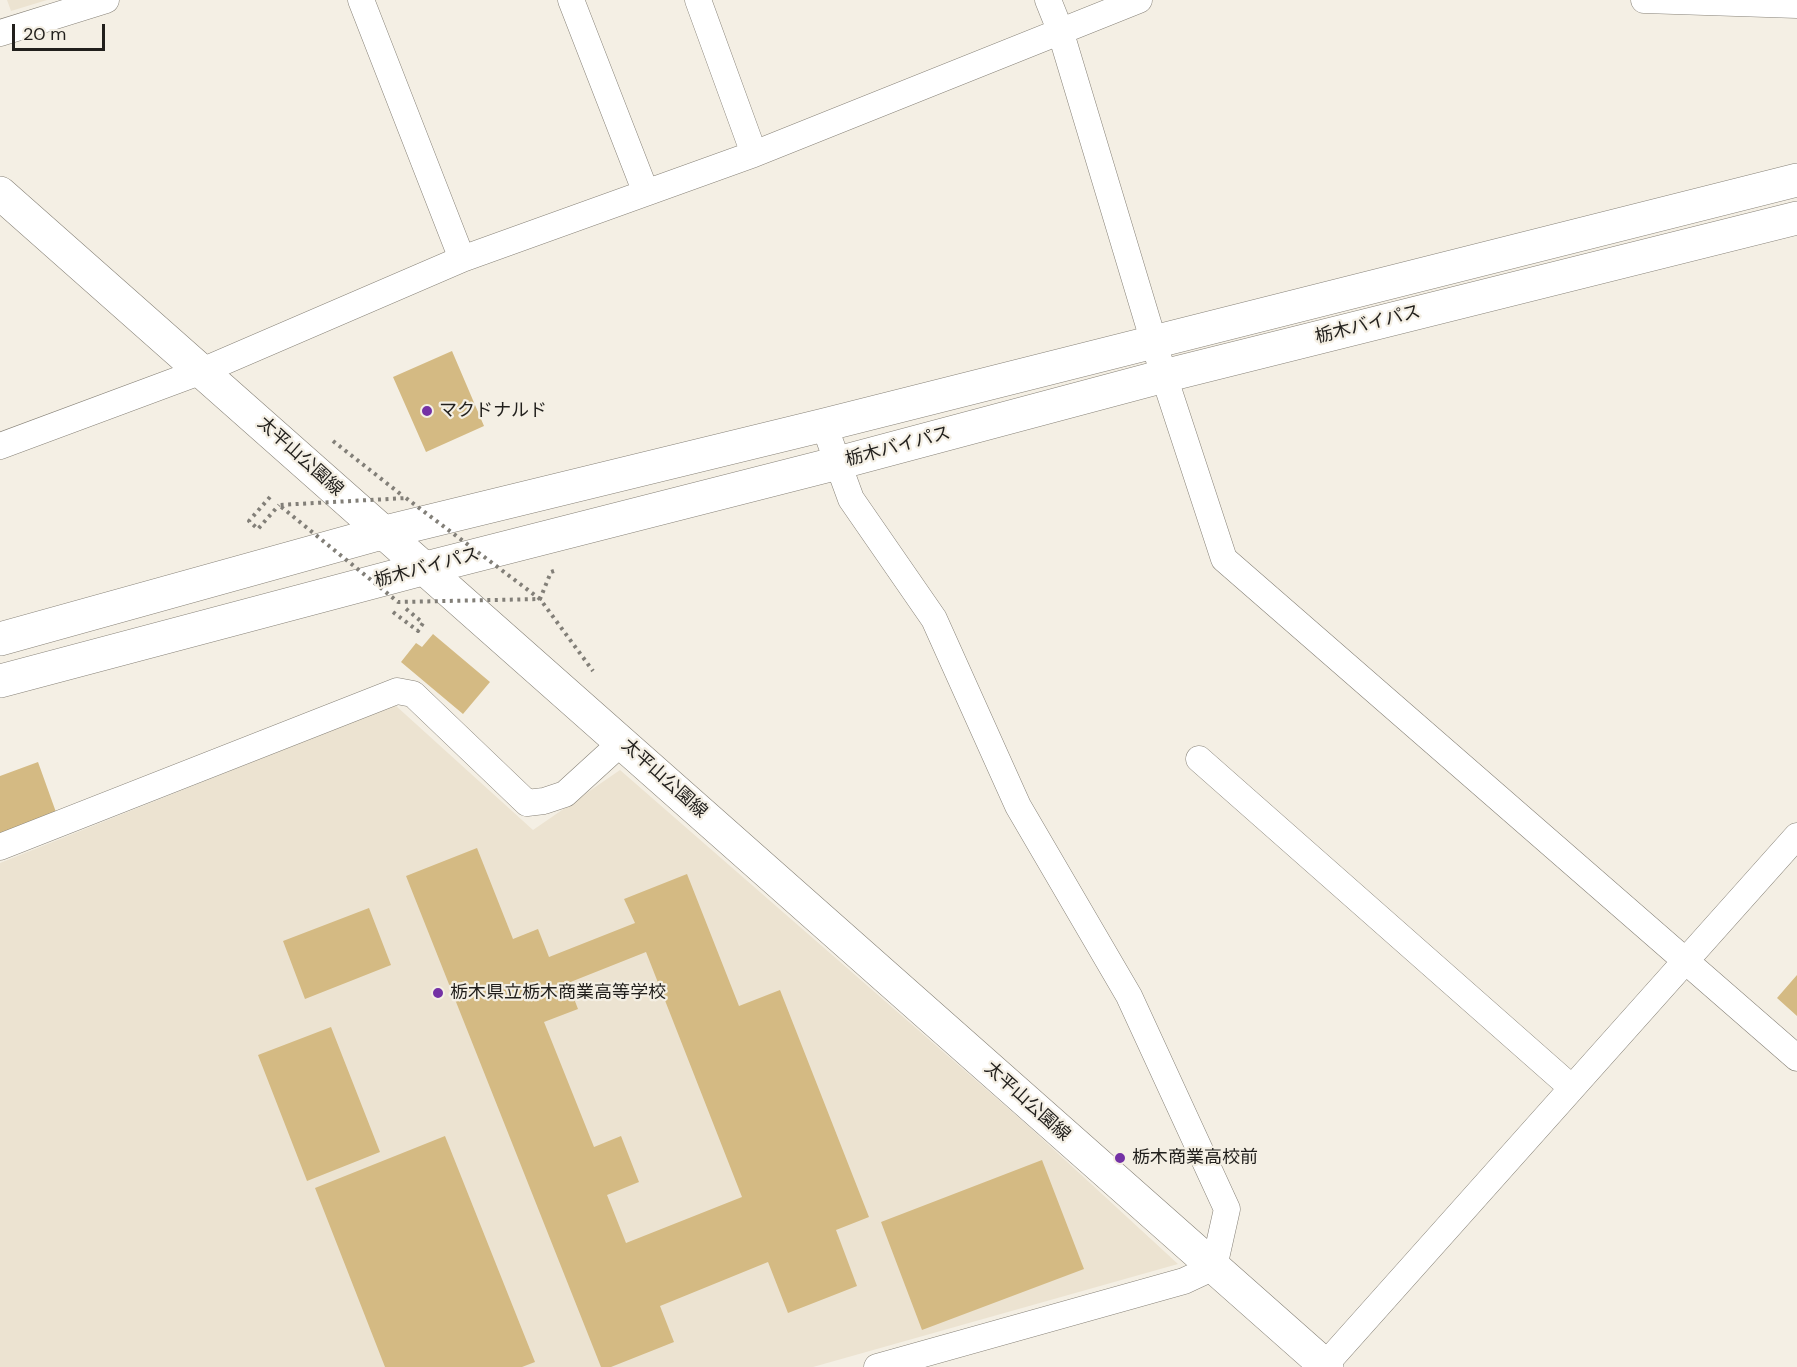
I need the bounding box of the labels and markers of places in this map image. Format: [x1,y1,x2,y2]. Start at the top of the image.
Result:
place label: マクドナルド [439,400,547,422]
marker: マクドナルド [420,404,434,418]
place label: 栃木県立栃木商業高等学校 [450,982,666,1004]
marker: 栃木県立栃木商業高等学校 [431,986,445,1000]
place label: 栃木商業高校前 [1132,1147,1258,1169]
marker: 栃木商業高校前 [1113,1151,1127,1165]

